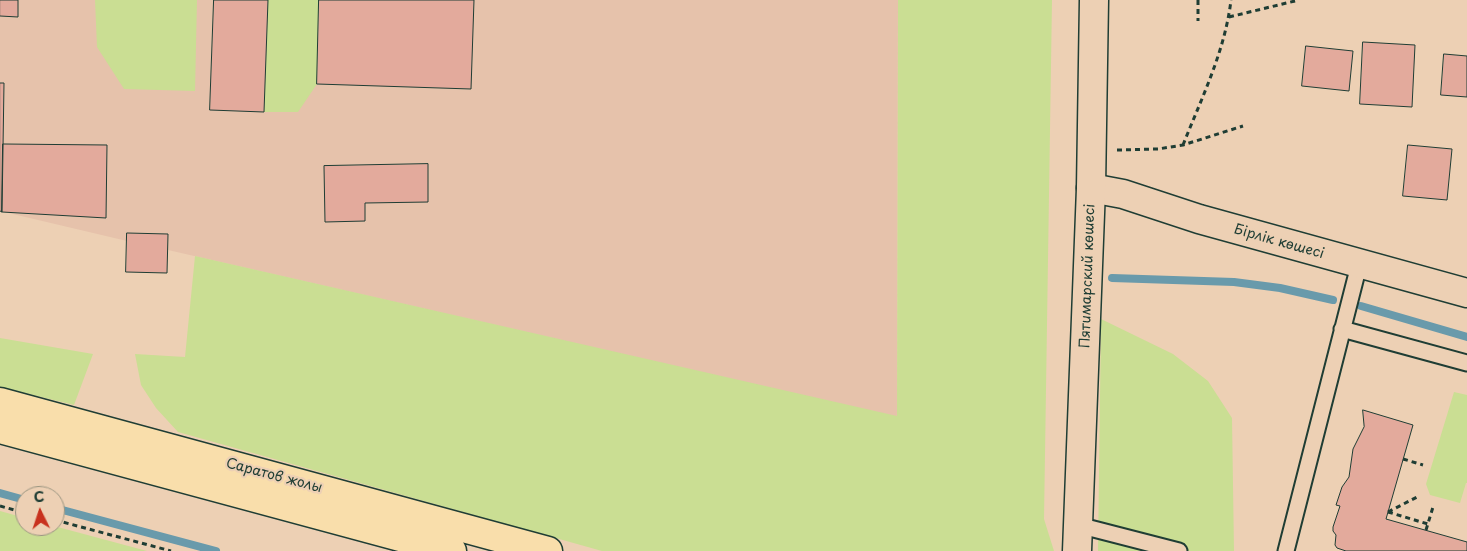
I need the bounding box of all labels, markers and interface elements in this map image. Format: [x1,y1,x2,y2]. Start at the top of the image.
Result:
street label: Пятимарский көшесі [1077,204,1099,348]
street label: Бірлік көшесі [1232,221,1326,263]
street label: Саратов жолы [224,455,324,497]
north arrow [15,486,65,536]
text: С [33,486,45,507]

